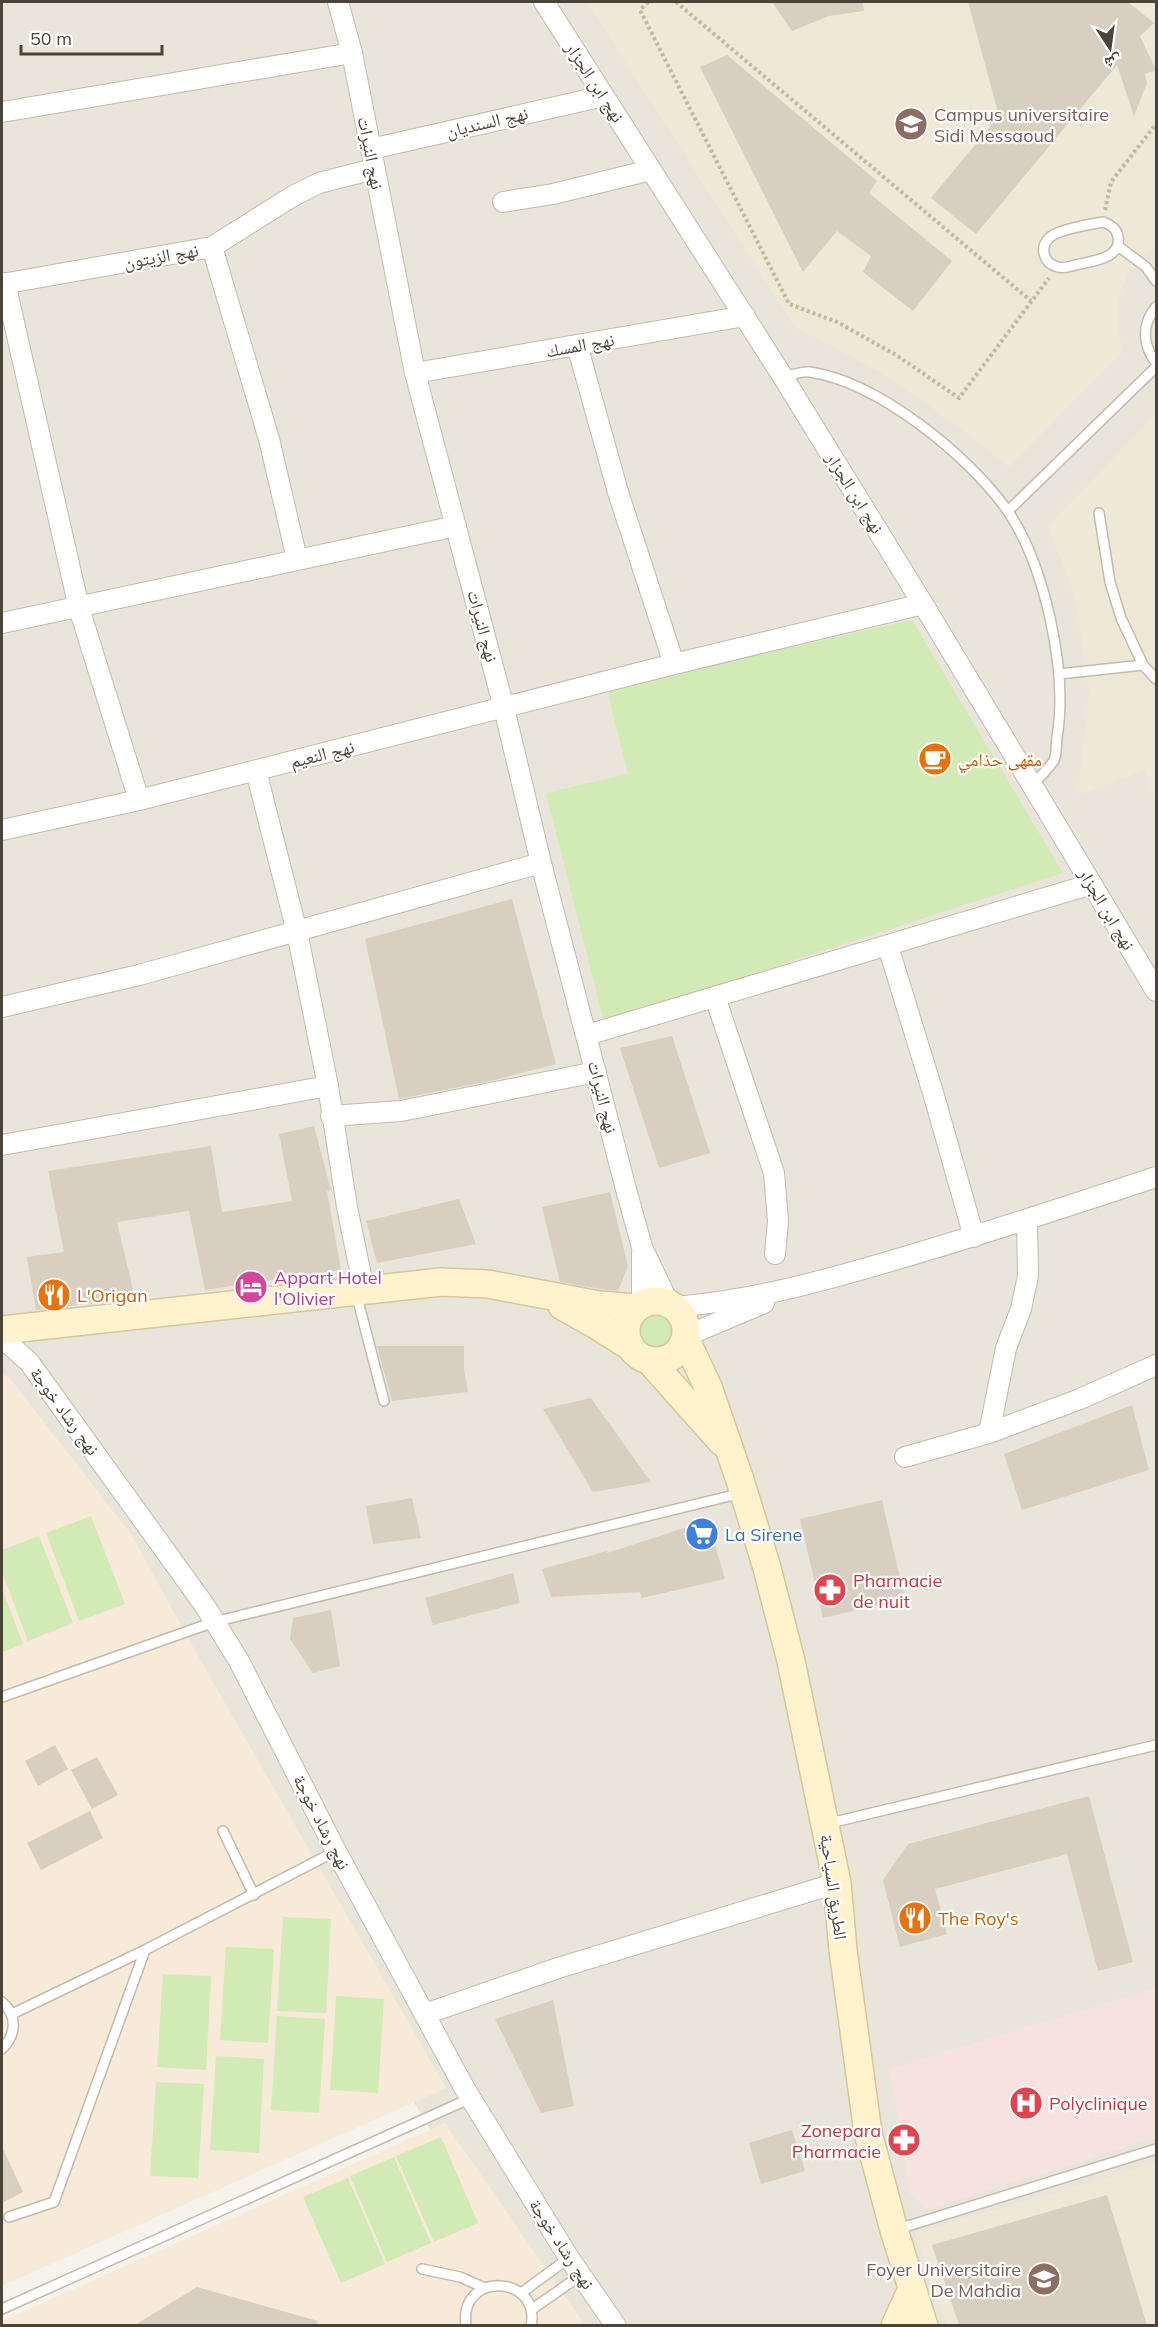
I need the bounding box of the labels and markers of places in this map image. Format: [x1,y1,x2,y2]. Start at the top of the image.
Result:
place label: Campus universitaire Sidi Messaoud [934,103,1109,147]
school or university icon: Campus universitaire Sidi Messaoud [893,106,929,142]
cafe icon: مقهى حذامي [917,741,953,777]
place label: مقهى حذامي [958,748,1042,774]
place label: Appart Hotel l'Olivier [274,1266,382,1310]
hotel icon: Appart Hotel l'Olivier [233,1269,269,1305]
restaurant icon: L'Origan [36,1277,72,1313]
place label: L'Origan [77,1284,148,1307]
supermarket icon: La Sirene [684,1516,720,1552]
place label: La Sirene [725,1523,802,1546]
place label: Pharmacie de nuit [853,1569,942,1613]
pharmacy icon: Pharmacie de nuit [812,1572,848,1608]
restaurant icon: The Roy's [897,1900,933,1936]
place label: The Roy's [938,1907,1019,1930]
hospital icon: Polyclinique [1008,2085,1044,2121]
place label: Polyclinique [1049,2092,1148,2115]
place label: Zonepara Pharmacie [792,2119,881,2163]
pharmacy icon: Zonepara Pharmacie [886,2122,922,2158]
place label: Foyer Universitaire De Mahdia [866,2258,1021,2302]
school or university icon: Foyer Universitaire De Mahdia [1026,2261,1062,2297]

